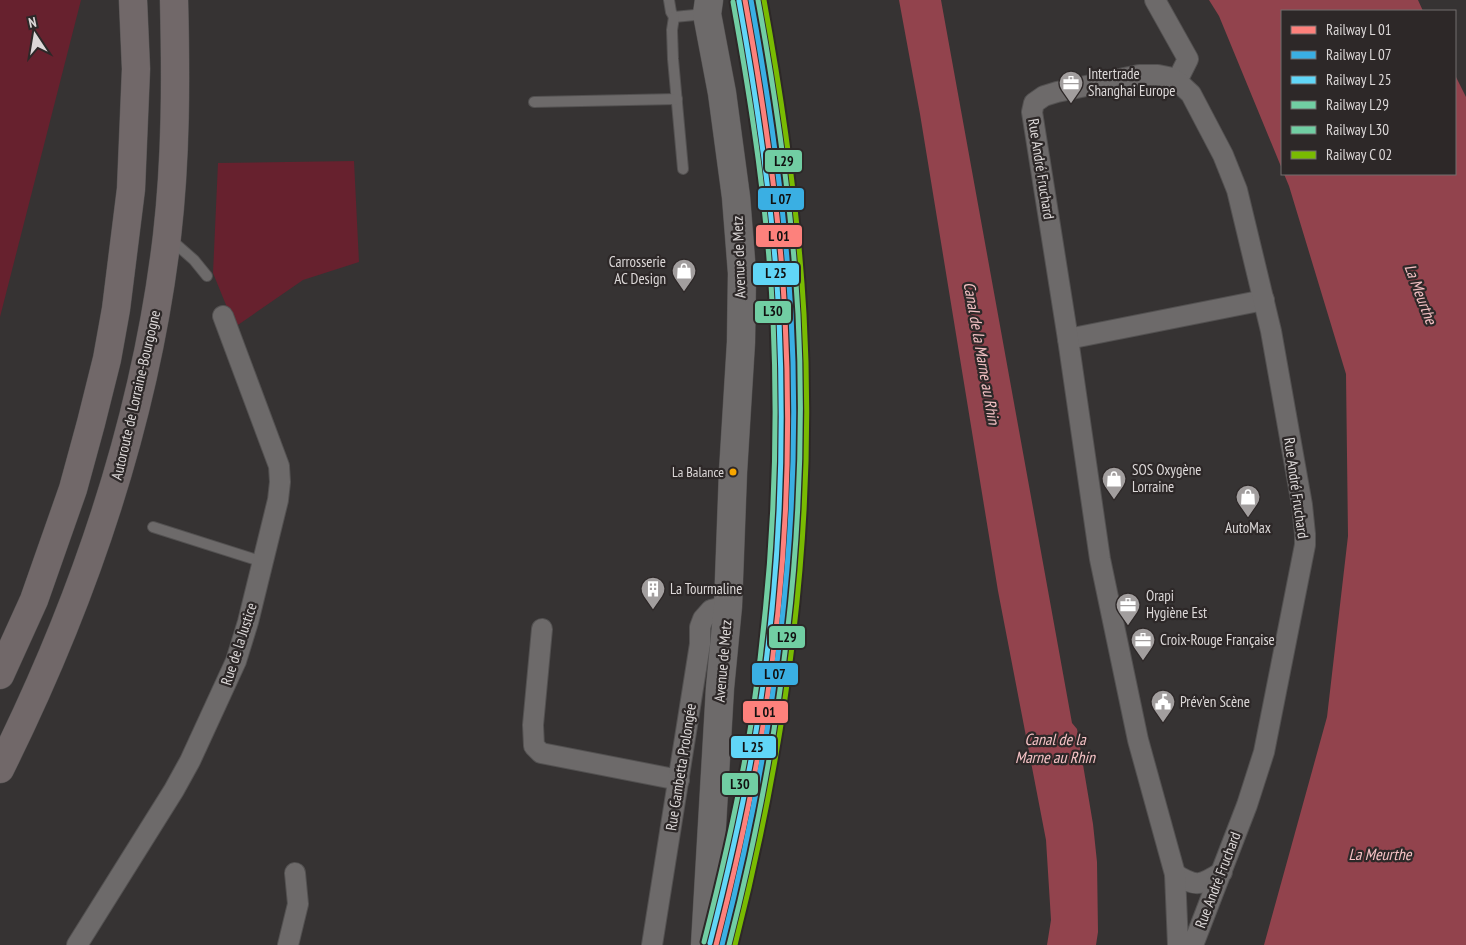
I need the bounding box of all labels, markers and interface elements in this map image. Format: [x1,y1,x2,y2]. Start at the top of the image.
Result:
north arrow [10,10,60,60]
legend [1281,10,1456,175]
text: N [27,13,38,32]
text: Railway L 01 [1326,20,1392,39]
text: Railway L 07 [1326,45,1392,64]
place label: Intertrade Shanghai Europe [1088,64,1175,100]
office icon: Intertrade Shanghai Europe [1058,70,1084,104]
text: Railway L 25 [1326,70,1392,89]
text: Railway L29 [1326,95,1389,114]
street label: Rue André Fruchard [1024,117,1059,221]
text: Railway L30 [1326,120,1389,139]
text: Railway C 02 [1326,145,1392,164]
line badge: L29 [764,149,803,173]
text: L29 [774,152,794,170]
line badge: L 07 [757,187,805,211]
text: L 07 [770,190,792,208]
street label: Avenue de Metz [728,216,749,298]
line badge: L 01 [755,224,803,248]
text: L 01 [768,227,790,245]
place label: Carrosserie AC Design [609,252,666,288]
shop icon: Carrosserie AC Design [671,258,697,292]
water label: La Meurthe [1400,261,1442,328]
line badge: L 25 [752,262,800,286]
text: L 25 [765,264,787,282]
water label: Canal de la Marne au Rhin [960,280,1005,427]
line badge: L30 [754,300,792,324]
text: L30 [763,302,783,320]
street label: Autoroute de Lorraine-Bourgogne [107,308,164,482]
street label: Rue André Fruchard [1280,436,1313,540]
place label: SOS Oxygène Lorraine [1132,460,1201,496]
place label: La Balance [672,463,724,481]
shop icon: SOS Oxygène Lorraine [1101,466,1127,500]
marker: La Balance [728,467,738,477]
shop icon: AutoMax [1235,484,1261,518]
place label: AutoMax [1225,518,1271,537]
building icon: La Tourmaline [640,576,666,610]
place label: La Tourmaline [670,579,742,598]
place label: Orapi Hygiène Est [1146,586,1207,622]
office icon: Orapi Hygiène Est [1115,592,1141,626]
street label: Rue de la Justice [216,600,261,687]
street label: Avenue de Metz [709,619,736,703]
line badge: L29 [768,625,806,649]
office icon: Croix-Rouge Française [1130,627,1156,661]
text: L29 [777,628,797,646]
place label: Croix-Rouge Française [1160,630,1275,649]
line badge: L 07 [751,662,799,686]
text: L 07 [764,665,786,683]
public building icon: Prév’en Scène [1150,689,1176,723]
place label: Prév’en Scène [1180,692,1250,711]
line badge: L 01 [742,700,789,724]
street label: Rue Gambetta Prolongée [661,702,700,832]
text: L 01 [754,703,776,721]
water label: Canal de la Marne au Rhin [1015,729,1096,767]
line badge: L 25 [730,735,777,759]
text: L 25 [742,738,764,756]
line badge: L30 [721,772,759,796]
text: L30 [730,775,750,793]
street label: Rue André Fruchard [1190,829,1245,931]
water label: La Meurthe [1349,844,1413,864]

